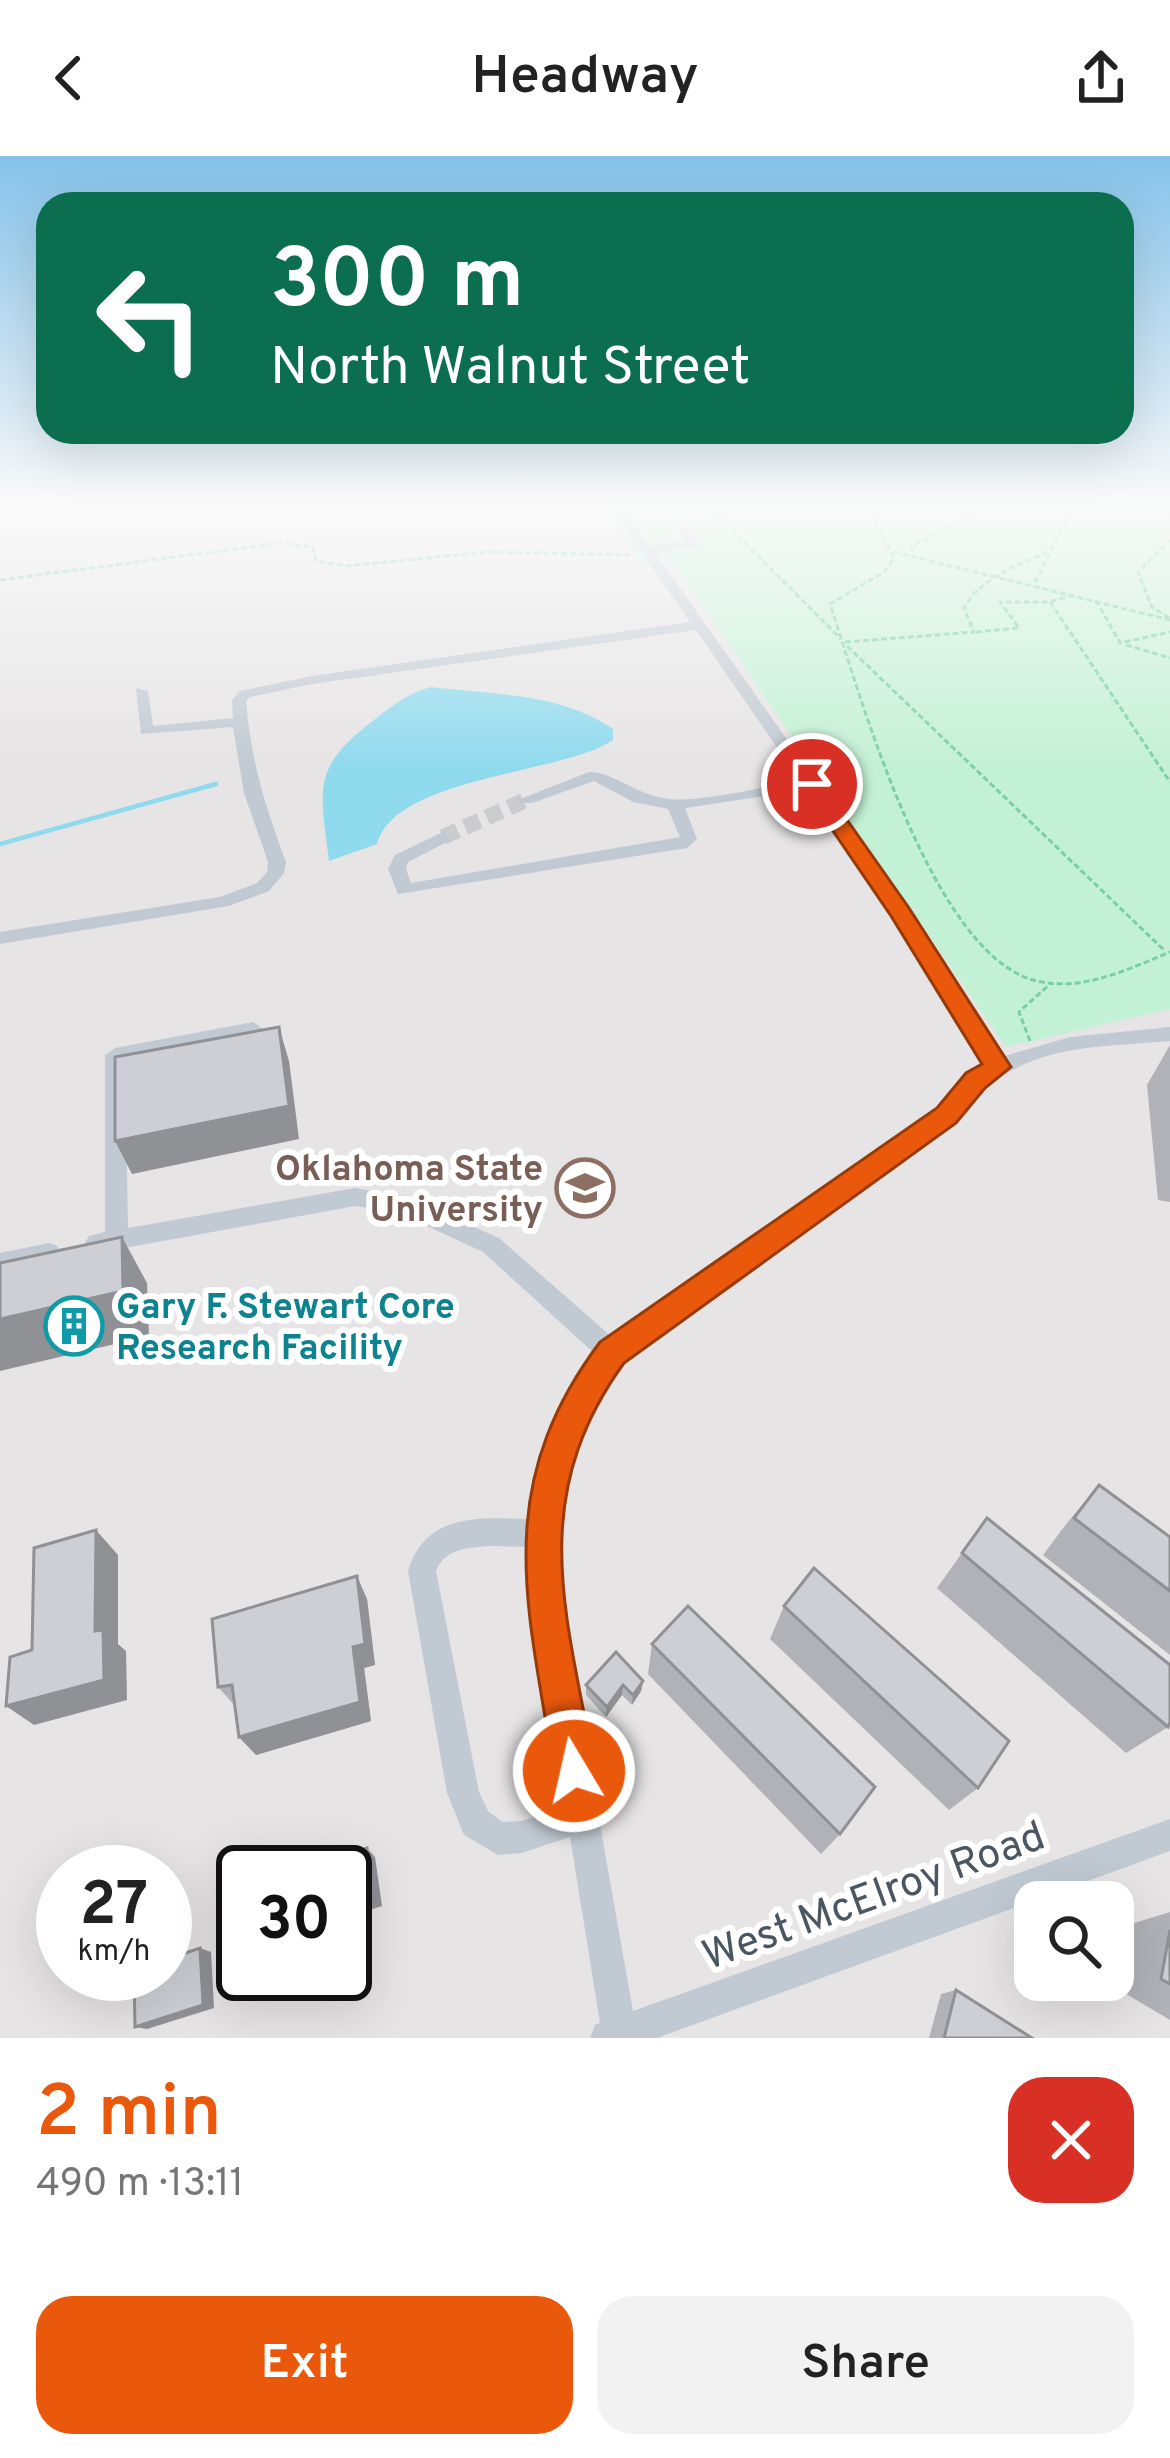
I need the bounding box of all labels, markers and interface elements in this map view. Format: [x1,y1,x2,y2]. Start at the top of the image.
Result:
text: Headway [471,44,699,113]
icon: back [36,45,102,111]
icon: share [1068,45,1134,111]
text: 300 m [270,231,524,337]
icon: left [72,240,228,396]
text: North Walnut Street [270,335,751,404]
pin [761,733,863,835]
icon: arrive [779,751,845,817]
place label: Oklahoma State University [275,1148,543,1235]
school or university icon: Oklahoma State University [554,1157,616,1219]
place label: Gary F. Stewart Core Research Facility [116,1286,455,1373]
building icon: Gary F. Stewart Core Research Facility [43,1295,105,1357]
position arrow [511,1708,637,1834]
street label: West McElroy Road [696,1812,1053,1985]
speed limit sign: 30 [216,1845,372,2001]
text: 27 [80,1870,148,1946]
map controls [1014,1881,1134,2001]
button: search [1014,1881,1134,2001]
text: km/h [78,1934,150,1971]
text: 2 min [36,2070,222,2162]
button: close [1008,2077,1134,2203]
text: 490 m · 13:11 [36,2161,244,2210]
button: Exit [36,2296,573,2434]
button: Share [597,2296,1134,2434]

